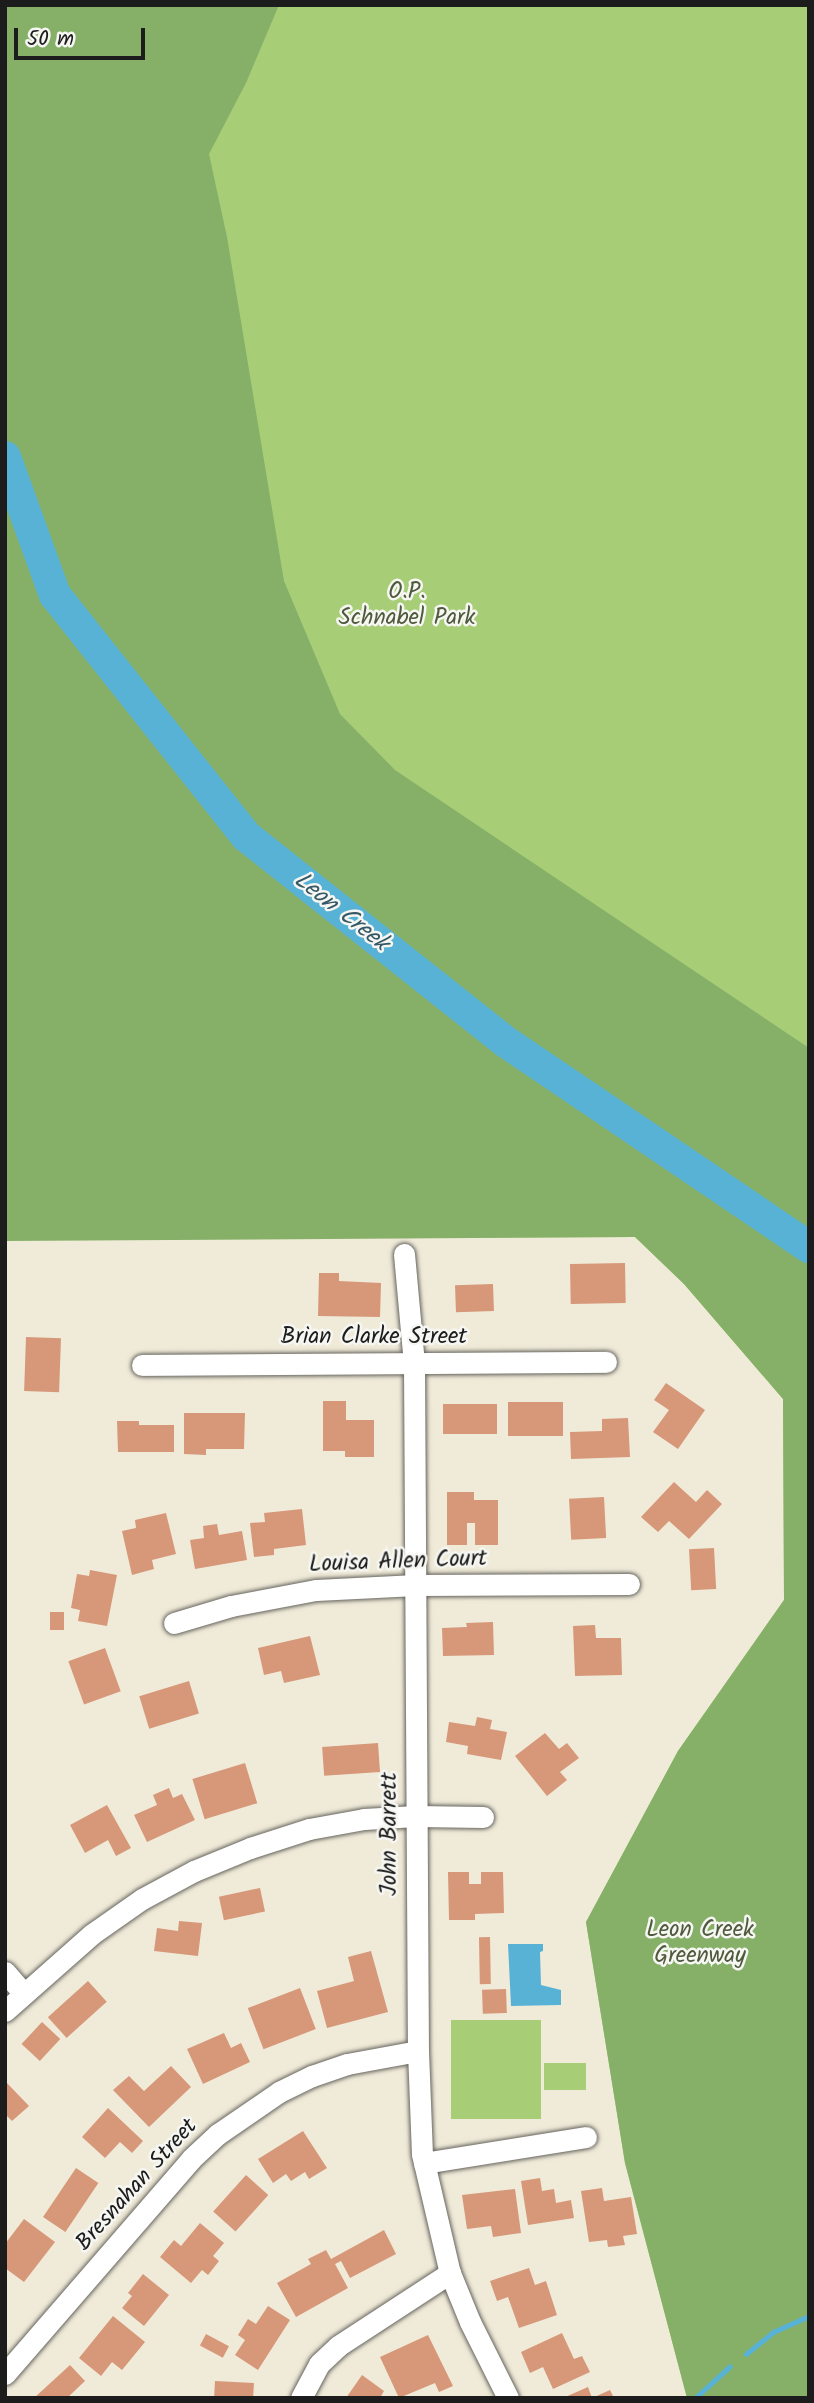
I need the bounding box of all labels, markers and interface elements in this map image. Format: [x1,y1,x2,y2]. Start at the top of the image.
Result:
scale bar [18,14,149,58]
text: 50 m [27,23,74,56]
park label: O.P. Schnabel Park [339,578,475,632]
water label: Leon Creek [288,866,394,958]
street label: Brian Clarke Street [281,1323,467,1351]
street label: Louisa Allen Court [308,1545,488,1579]
street label: John Barrett [376,1772,404,1896]
park label: Leon Creek Greenway [646,1916,754,1970]
street label: Bresnahan Street [70,2113,204,2257]

